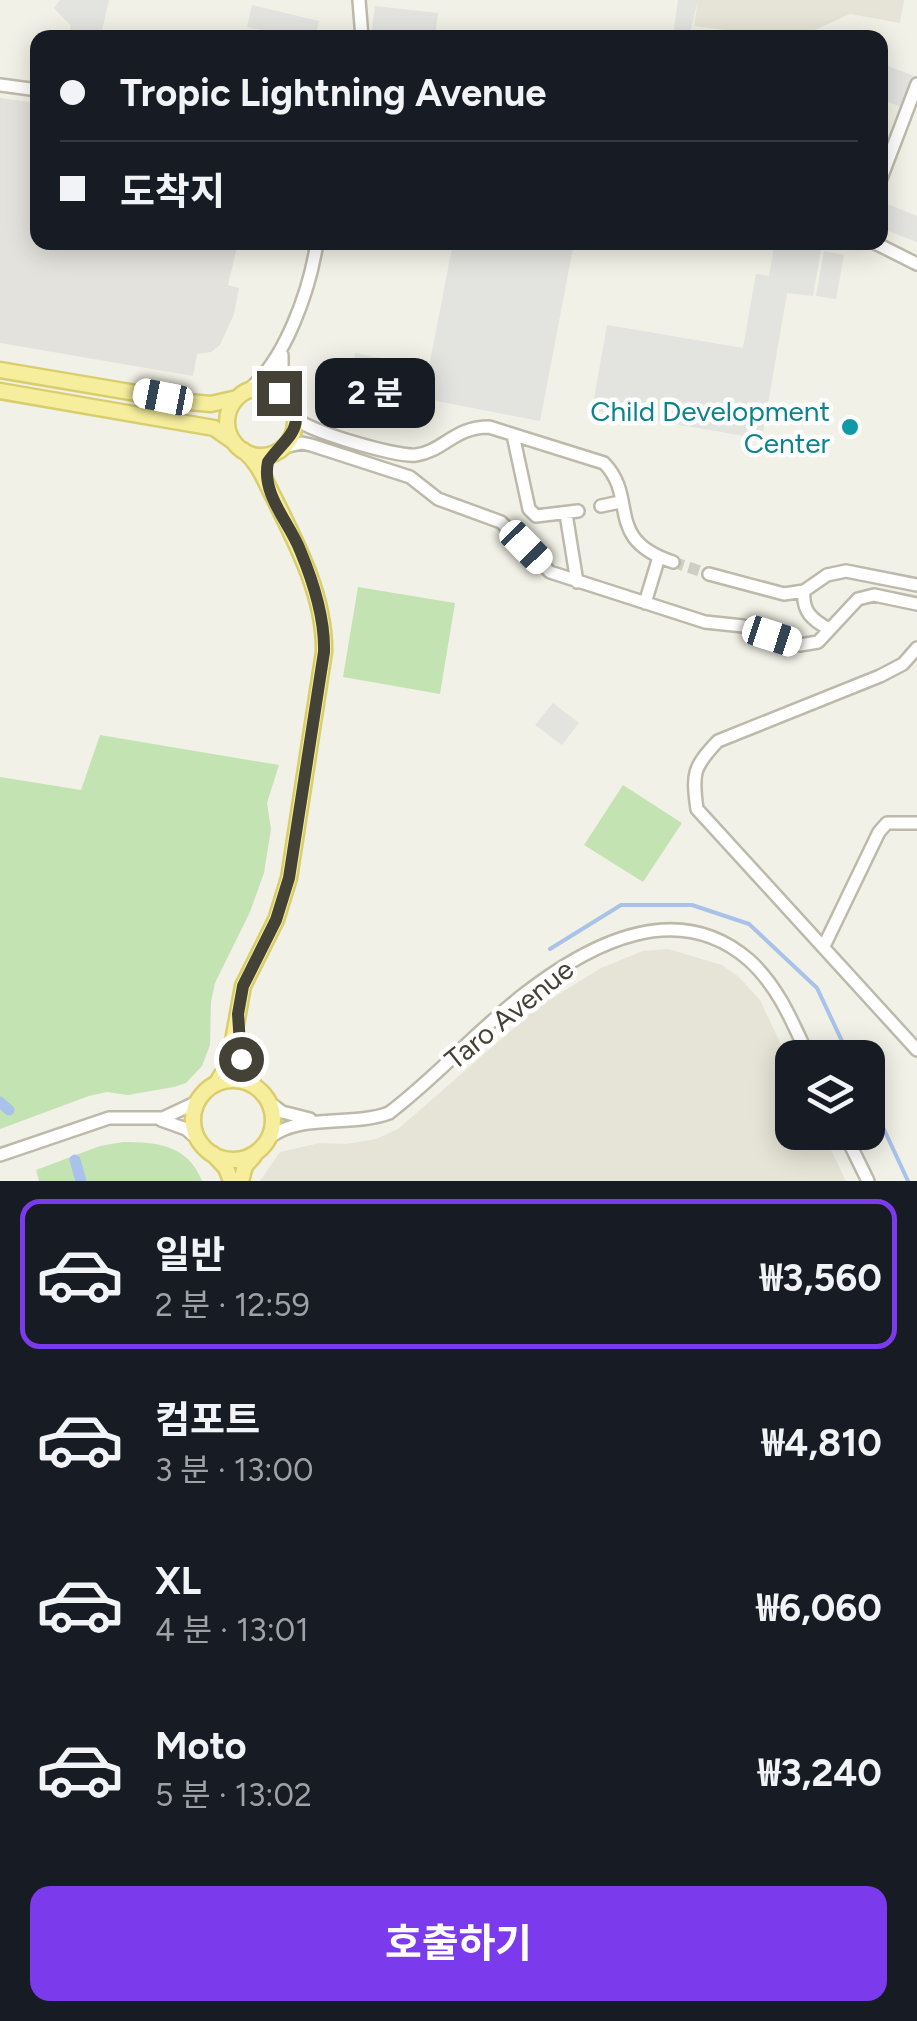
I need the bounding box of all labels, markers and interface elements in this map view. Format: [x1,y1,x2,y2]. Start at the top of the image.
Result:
text: Tropic Lightning Avenue [120,70,546,116]
text: 도착지 [120,169,225,215]
callout: 2 분 [314,358,434,428]
route end [257,371,302,416]
text: 2 분 [347,374,403,412]
car [131,377,195,417]
place label: Child Development Center [590,394,831,460]
marker: Child Development Center [839,416,861,438]
car [494,515,558,579]
car [739,612,805,660]
street label: Taro Avenue [438,952,580,1076]
route start [219,1037,264,1082]
map controls [775,1040,885,1150]
button: layers [775,1040,885,1150]
icon: car [35,1229,125,1319]
text: 일반 [155,1232,225,1278]
text: ₩3,560 [760,1255,882,1301]
text: 2 분 · 12:59 [155,1286,310,1324]
icon: car [35,1394,125,1484]
text: 컴포트 [155,1397,260,1443]
text: ₩4,810 [762,1420,882,1466]
text: 3 분 · 13:00 [155,1451,313,1489]
text: XL [155,1558,201,1604]
icon: car [35,1559,125,1649]
text: ₩6,060 [756,1585,882,1631]
text: 4 분 · 13:01 [155,1611,309,1649]
text: Moto [155,1723,247,1769]
icon: car [35,1724,125,1814]
text: ₩3,240 [758,1750,882,1796]
text: 5 분 · 13:02 [155,1776,312,1814]
button: 호출하기 [30,1886,887,2001]

